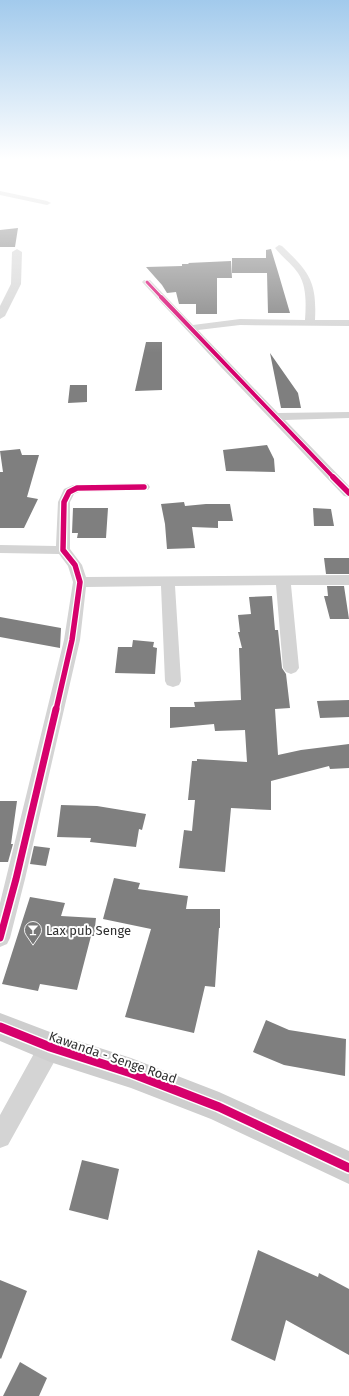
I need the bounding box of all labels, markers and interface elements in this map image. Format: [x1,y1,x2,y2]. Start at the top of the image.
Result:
bar icon: Lax pub Senge [23,920,43,945]
place label: Lax pub Senge [46,923,131,938]
street label: Kawanda - Senge Road [47,1029,179,1086]

